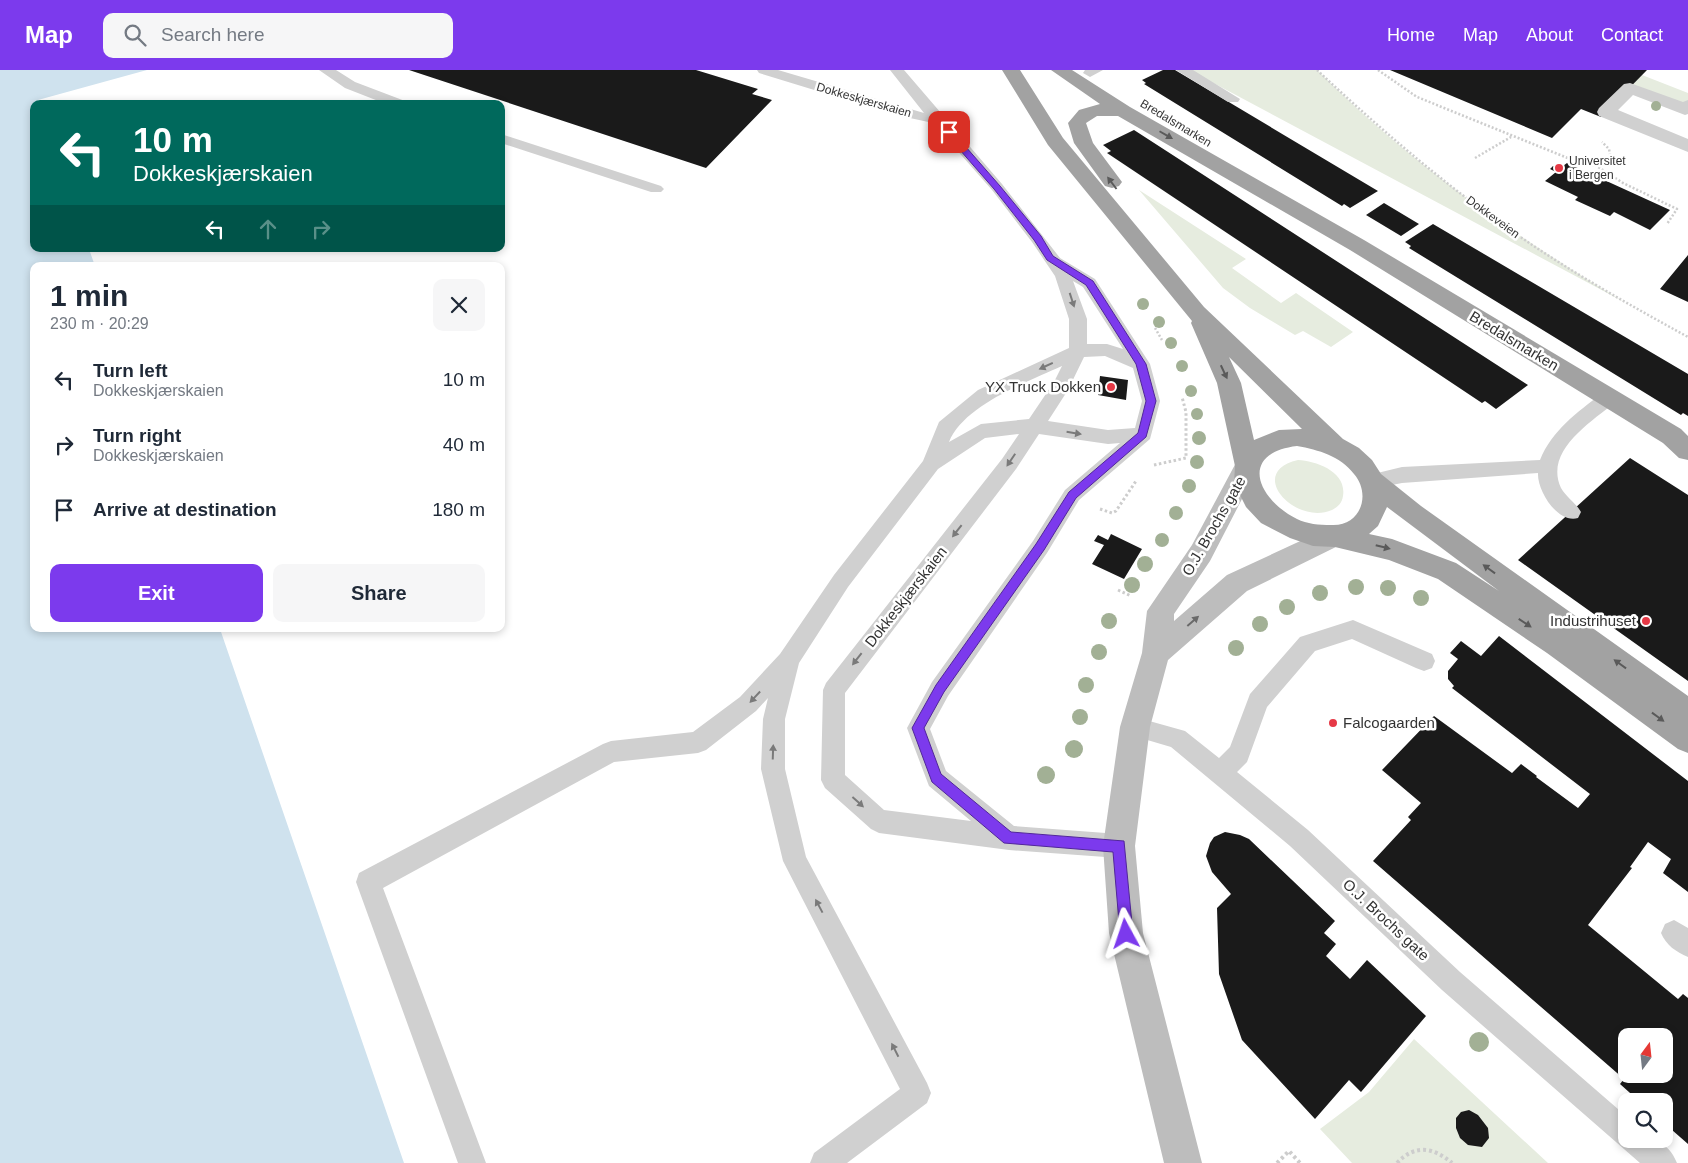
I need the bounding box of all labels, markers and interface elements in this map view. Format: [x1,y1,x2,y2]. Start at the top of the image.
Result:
search box [103,13,453,58]
text: Map [25,21,73,48]
icon: search [121,21,149,49]
text: Search here [161,24,265,45]
text: Home [1387,25,1435,45]
text: Map [1463,25,1498,45]
text: About [1526,25,1573,45]
text: Contact [1601,25,1663,45]
street label: Dokkeskjærskaien [815,80,913,120]
street label: Bredalsmarken [1138,96,1214,150]
pin [928,111,970,153]
icon: arrive [935,118,963,146]
icon: left [50,120,115,185]
text: 10 m [133,120,213,159]
one-way arrow [1159,130,1172,139]
place label: Universitet i Bergen [1569,154,1626,182]
text: Dokkeskjærskaien [133,161,313,186]
marker: Universitet i Bergen [1553,162,1565,174]
one-way arrow [1107,176,1117,190]
street label: Dokkeveien [1464,193,1522,241]
icon: left [201,215,229,243]
icon: ahead [254,215,282,243]
icon: right [307,215,335,243]
text: 1 min [50,279,128,312]
button: close [433,279,485,331]
one-way arrow [1068,293,1076,308]
street label: Bredalsmarken [1467,307,1562,374]
text: 230 m · 20:29 [50,315,149,332]
text: Turn left [93,360,168,381]
one-way arrow [1039,362,1053,370]
one-way arrow [1220,365,1228,379]
icon: left [50,366,78,394]
text: 10 m [443,369,485,390]
place label: YX Truck Dokken [985,378,1101,395]
marker: YX Truck Dokken [1105,381,1117,393]
text: Dokkeskjærskaien [93,382,224,399]
text: Turn right [93,425,181,446]
one-way arrow [1066,430,1082,438]
icon: right [50,431,78,459]
text: 40 m [443,434,485,455]
text: Dokkeskjærskaien [93,447,224,464]
one-way arrow [1007,454,1016,467]
street label: O.J. Brochs gate [1178,473,1249,578]
icon: arrive [50,496,78,524]
text: Arrive at destination [93,499,277,520]
text: 180 m [432,499,485,520]
one-way arrow [952,524,963,537]
street label: Dokkeskjærskaien [861,543,950,650]
one-way arrow [1375,544,1390,552]
one-way arrow [1483,563,1496,574]
button: Exit [50,564,263,622]
button: Share [273,564,485,622]
place label: Industrihuset [1550,612,1637,629]
one-way arrow [1186,615,1199,626]
marker: Industrihuset [1640,615,1652,627]
one-way arrow [1519,618,1532,628]
one-way arrow [852,652,863,665]
one-way arrow [1613,659,1627,669]
one-way arrow [749,691,760,703]
one-way arrow [1651,712,1665,722]
place label: Falcogaarden [1343,714,1435,731]
marker: Falcogaarden [1327,717,1339,729]
one-way arrow [770,744,778,760]
one-way arrow [852,796,864,807]
street label: O.J. Brochs gate [1340,875,1433,964]
one-way arrow [815,899,823,913]
position arrow [1099,907,1151,959]
north arrow [1618,1028,1672,1082]
map controls [1618,1028,1673,1148]
one-way arrow [891,1043,899,1057]
button: search [1618,1093,1673,1148]

